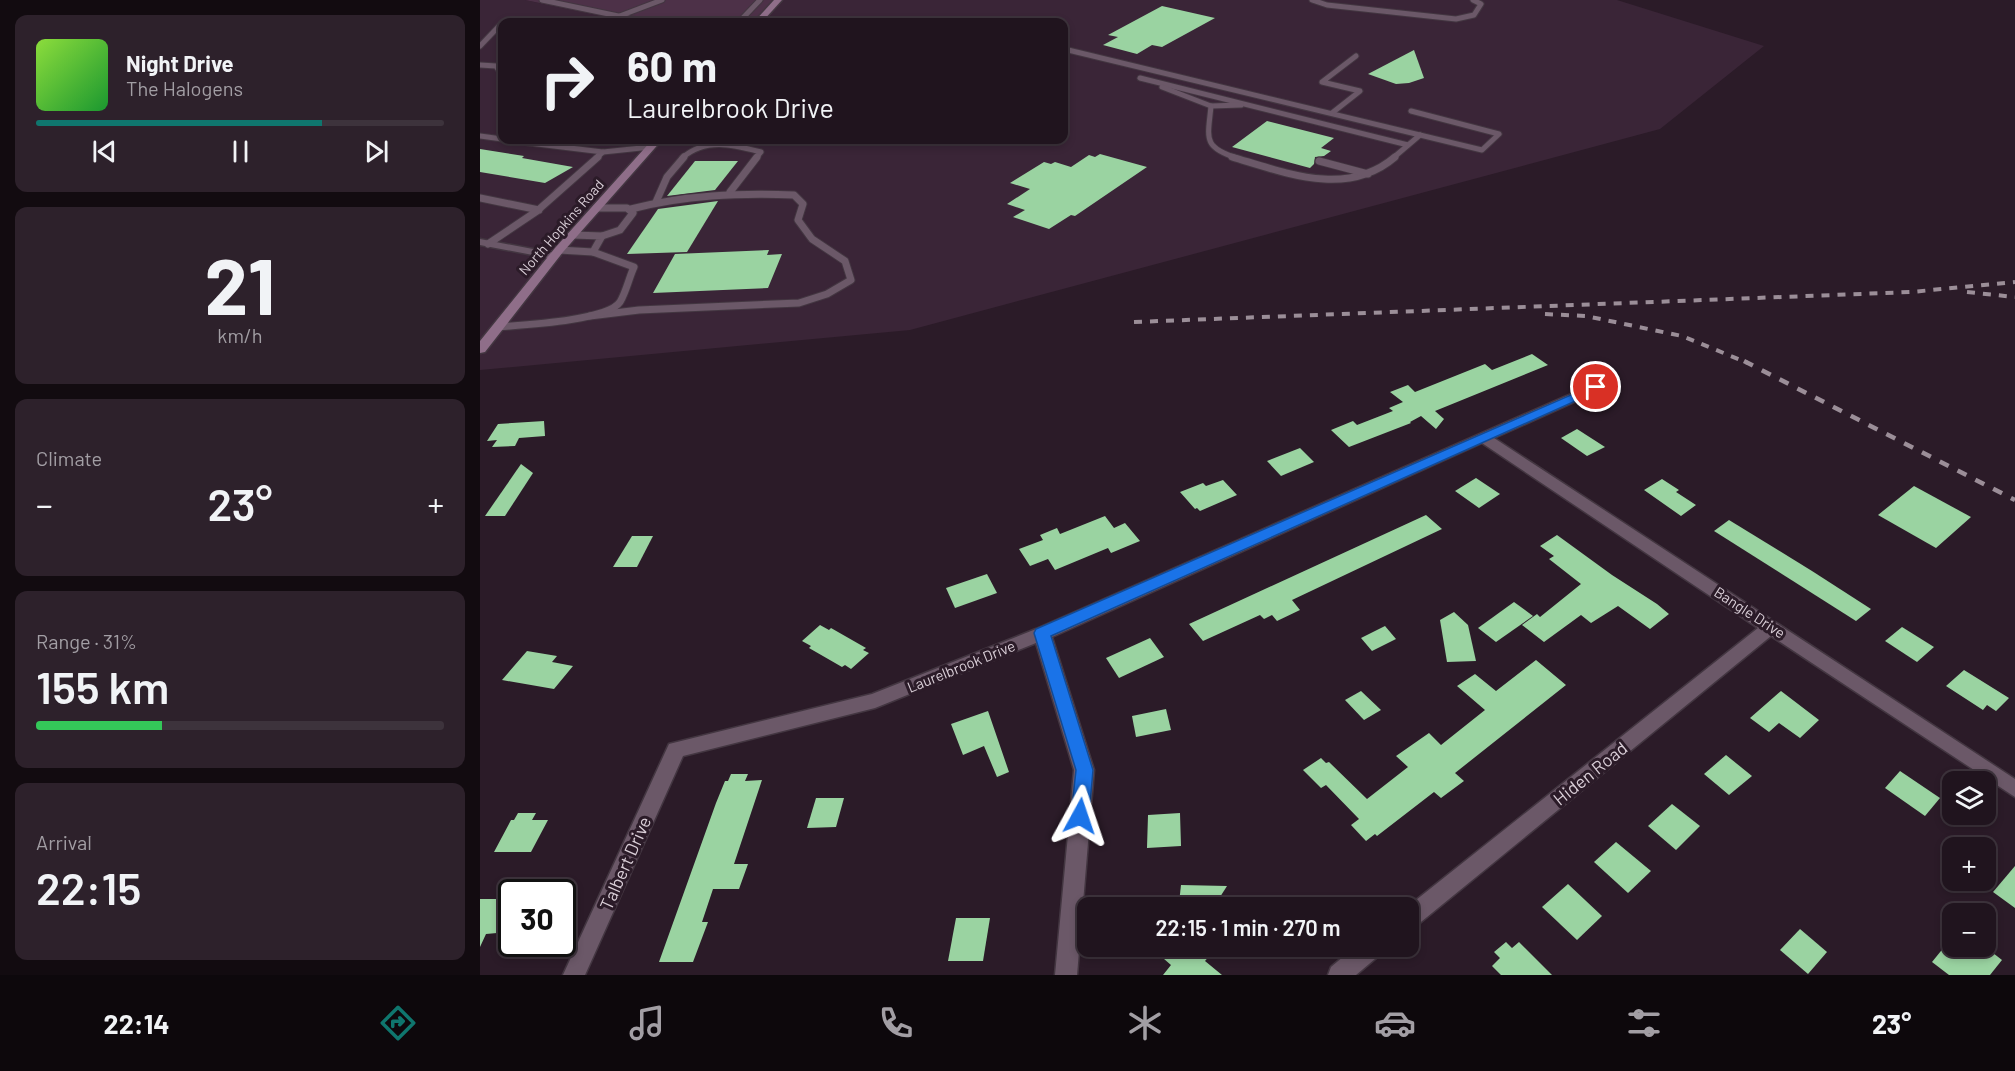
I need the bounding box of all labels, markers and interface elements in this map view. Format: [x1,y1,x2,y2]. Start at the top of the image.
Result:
text: 60 m [627,40,717,90]
icon: right [528,42,606,120]
text: Night Drive [126,50,234,76]
text: The Halogens [126,76,243,100]
text: Laurelbrook Drive [627,91,834,123]
icon: previous [88,135,121,168]
icon: pause [224,135,257,168]
icon: next [360,135,393,168]
street label: North Hopkins Road [515,176,607,278]
text: 21 [205,237,275,331]
text: km/h [217,323,263,347]
pin [1570,361,1621,412]
icon: arrive [1579,370,1612,403]
text: Climate [36,446,102,470]
text: 23° [207,476,273,530]
text: − [36,484,53,524]
text: + [428,484,444,524]
street label: Bangle Drive [1711,582,1789,642]
text: Range · 31% [36,629,137,653]
street label: Laurelbrook Drive [904,636,1018,696]
text: 155 km [36,659,169,713]
street label: Hiden Road [1549,736,1631,810]
map controls [1942,771,1996,957]
button: layers [1942,771,1996,825]
position arrow [1048,784,1112,848]
street label: Talbert Drive [595,813,655,913]
text: Arrival [36,830,92,854]
button: + [1942,837,1996,891]
text: 22:15 [36,860,141,914]
speed limit sign: 30 [498,879,576,957]
button: − [1942,903,1996,957]
text: 22:15 · 1 min · 270 m [1156,914,1341,940]
icon: directions [377,1002,419,1044]
icon: music [626,1002,668,1044]
icon: phone [875,1002,917,1044]
icon: climate [1124,1002,1166,1044]
icon: car [1374,1002,1416,1044]
icon: filters [1623,1002,1665,1044]
text: 22:14 [104,1007,170,1039]
text: 23° [1872,1007,1911,1039]

